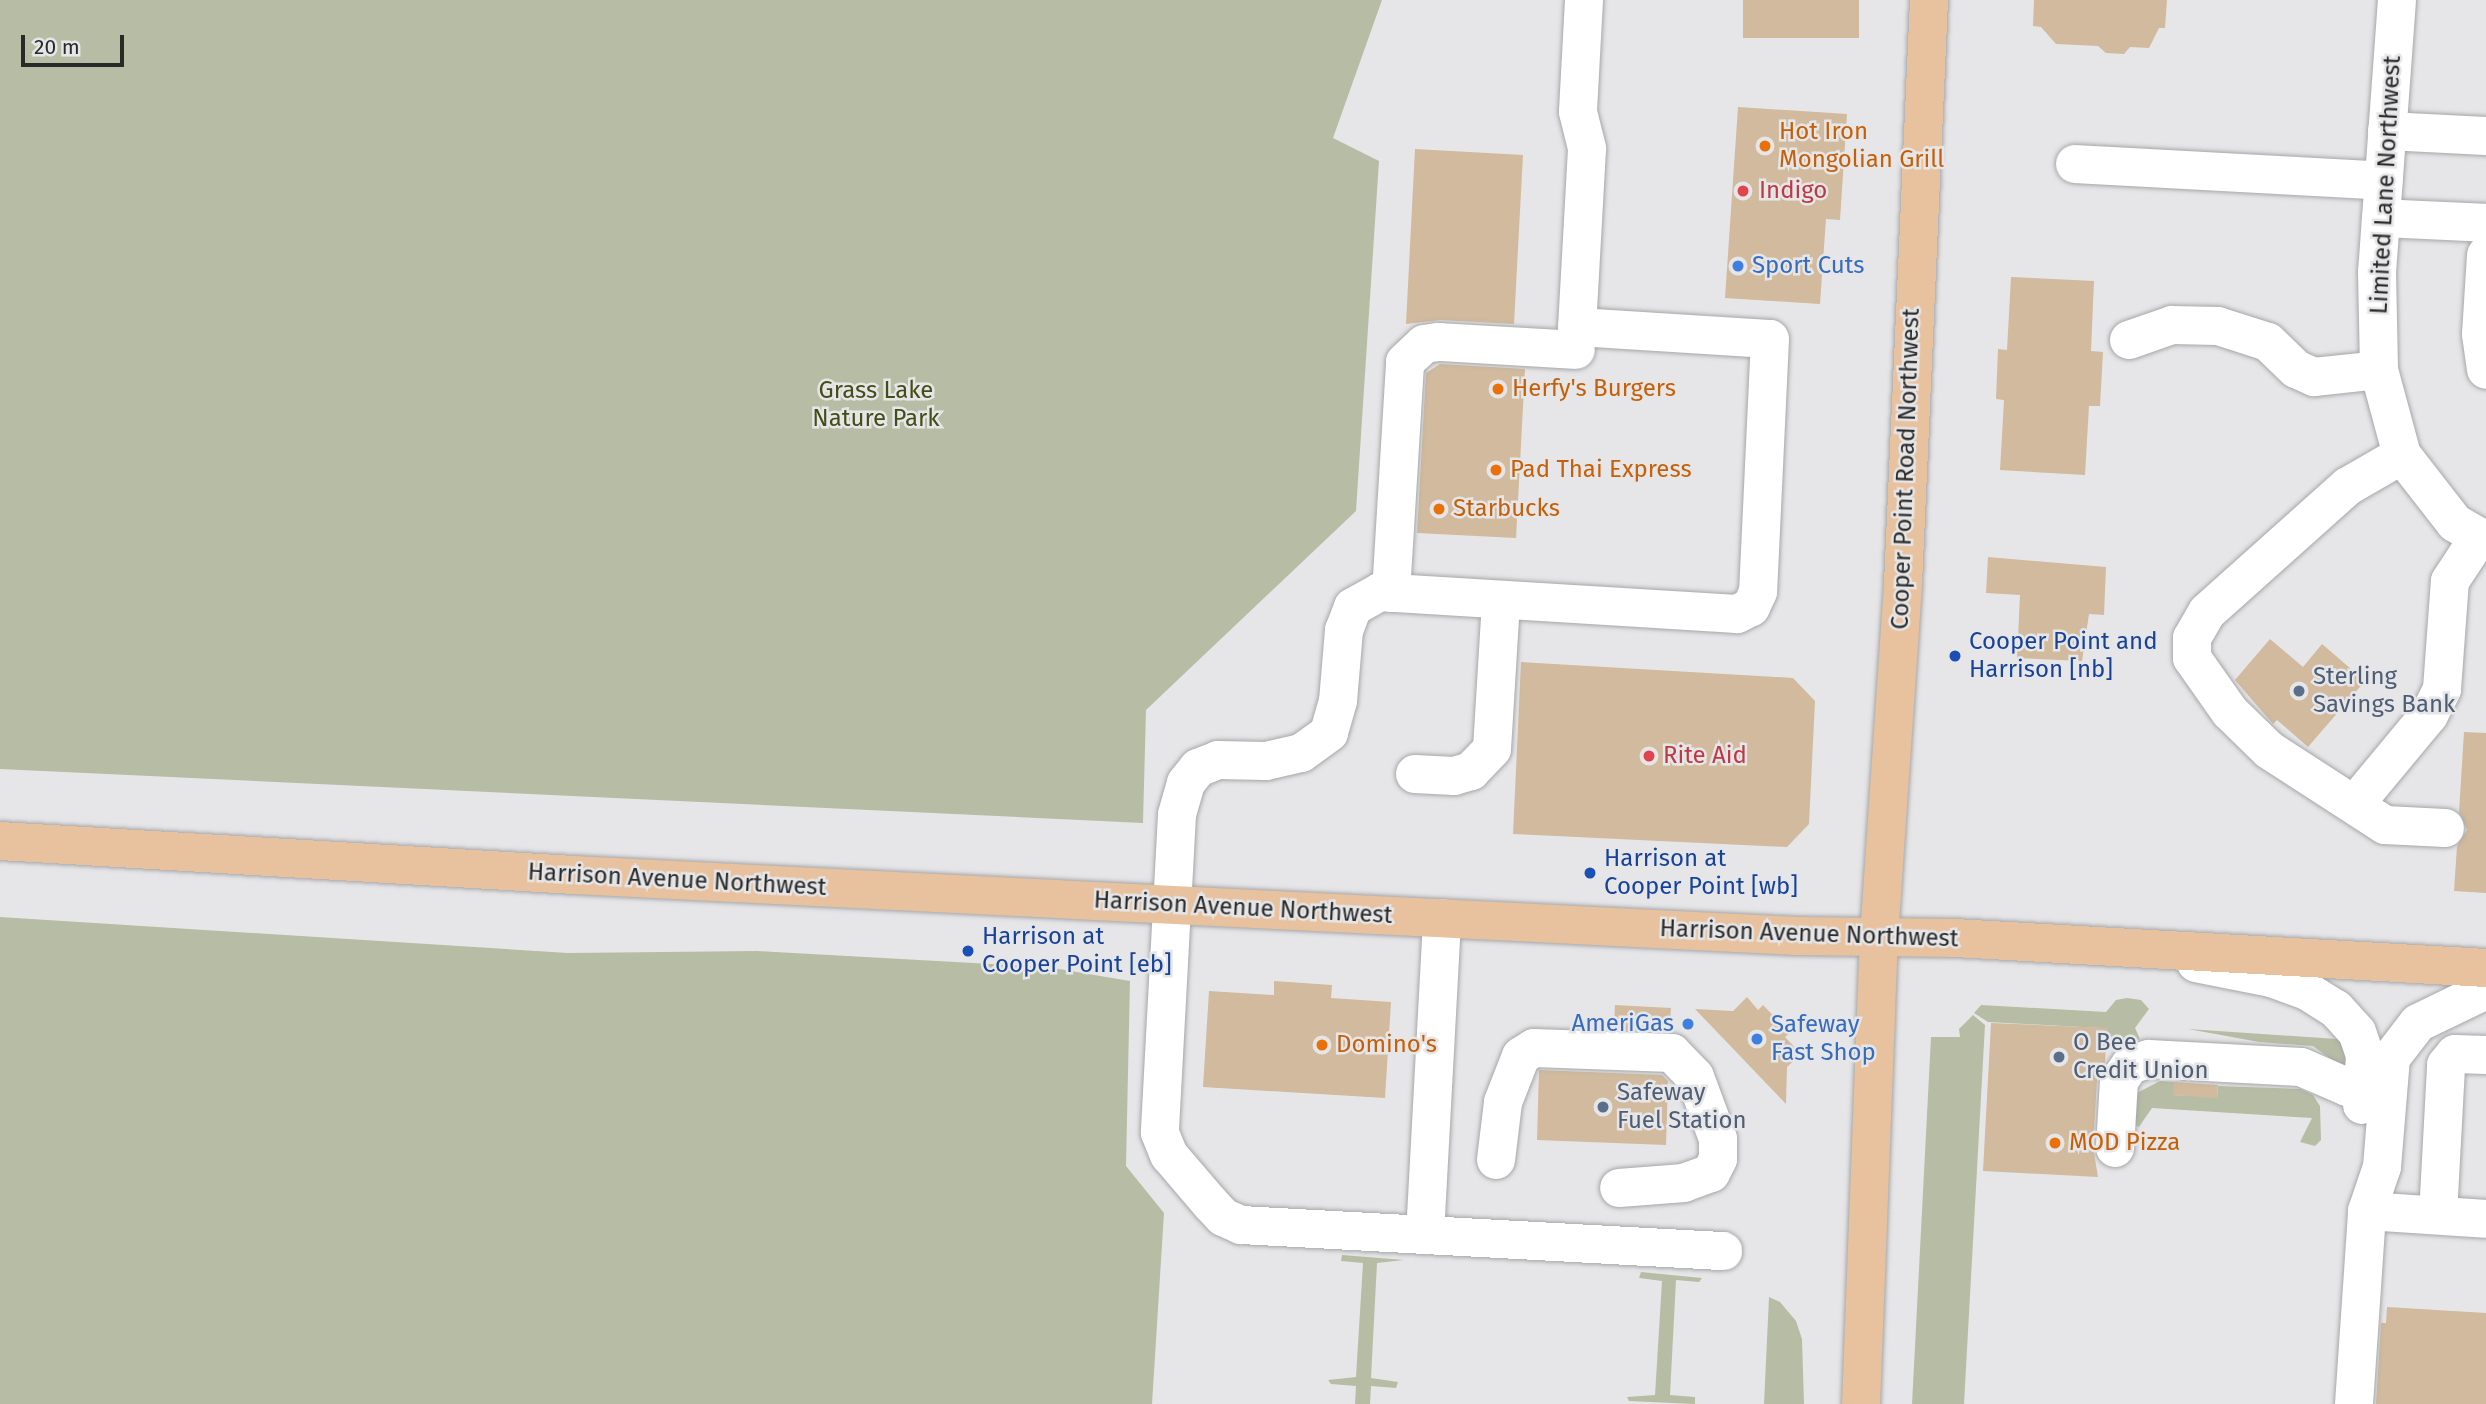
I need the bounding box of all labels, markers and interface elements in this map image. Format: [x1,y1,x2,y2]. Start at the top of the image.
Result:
scale bar [24,21,128,65]
text: 20 m [34,34,80,60]
street label: Limited Lane Northwest [2365,55,2407,315]
place label: Hot Iron Mongolian Grill [1779,118,1944,174]
marker: Hot Iron Mongolian Grill [1757,138,1773,154]
place label: Indigo [1759,177,1827,205]
marker: Indigo [1733,181,1753,201]
place label: Sport Cuts [1752,252,1865,280]
marker: Sport Cuts [1730,258,1746,274]
street label: Cooper Point Road Northwest [1886,308,1926,630]
place label: Herfy's Burgers [1512,375,1676,403]
park label: Grass Lake Nature Park [812,377,940,433]
marker: Herfy's Burgers [1490,381,1506,397]
place label: Pad Thai Express [1510,456,1692,484]
marker: Pad Thai Express [1488,462,1504,478]
place label: Starbucks [1453,495,1560,523]
marker: Starbucks [1431,501,1447,517]
place label: Cooper Point and Harrison [nb] [1969,628,2158,684]
marker: Cooper Point and Harrison [nb] [1947,648,1963,664]
place label: Sterling Savings Bank [2313,663,2455,719]
marker: Sterling Savings Bank [2291,683,2307,699]
place label: Rite Aid [1663,742,1747,770]
marker: Rite Aid [1641,748,1657,764]
place label: Harrison at Cooper Point [wb] [1604,845,1798,901]
street label: Harrison Avenue Northwest [527,858,827,902]
marker: Harrison at Cooper Point [wb] [1582,865,1598,881]
street label: Harrison Avenue Northwest [1093,886,1393,930]
street label: Harrison Avenue Northwest [1659,914,1959,954]
place label: Harrison at Cooper Point [eb] [982,923,1172,979]
marker: Harrison at Cooper Point [eb] [960,943,976,959]
place label: AmeriGas [1571,1010,1674,1038]
place label: Safeway Fast Shop [1771,1011,1876,1067]
marker: AmeriGas [1680,1016,1696,1032]
place label: O Bee Credit Union [2073,1029,2209,1085]
place label: Domino's [1336,1031,1437,1059]
marker: Safeway Fast Shop [1749,1031,1765,1047]
marker: Domino's [1314,1037,1330,1053]
marker: O Bee Credit Union [2051,1049,2067,1065]
place label: Safeway Fuel Station [1617,1079,1746,1135]
marker: Safeway Fuel Station [1595,1099,1611,1115]
place label: MOD Pizza [2069,1129,2180,1157]
marker: MOD Pizza [2047,1135,2063,1151]

